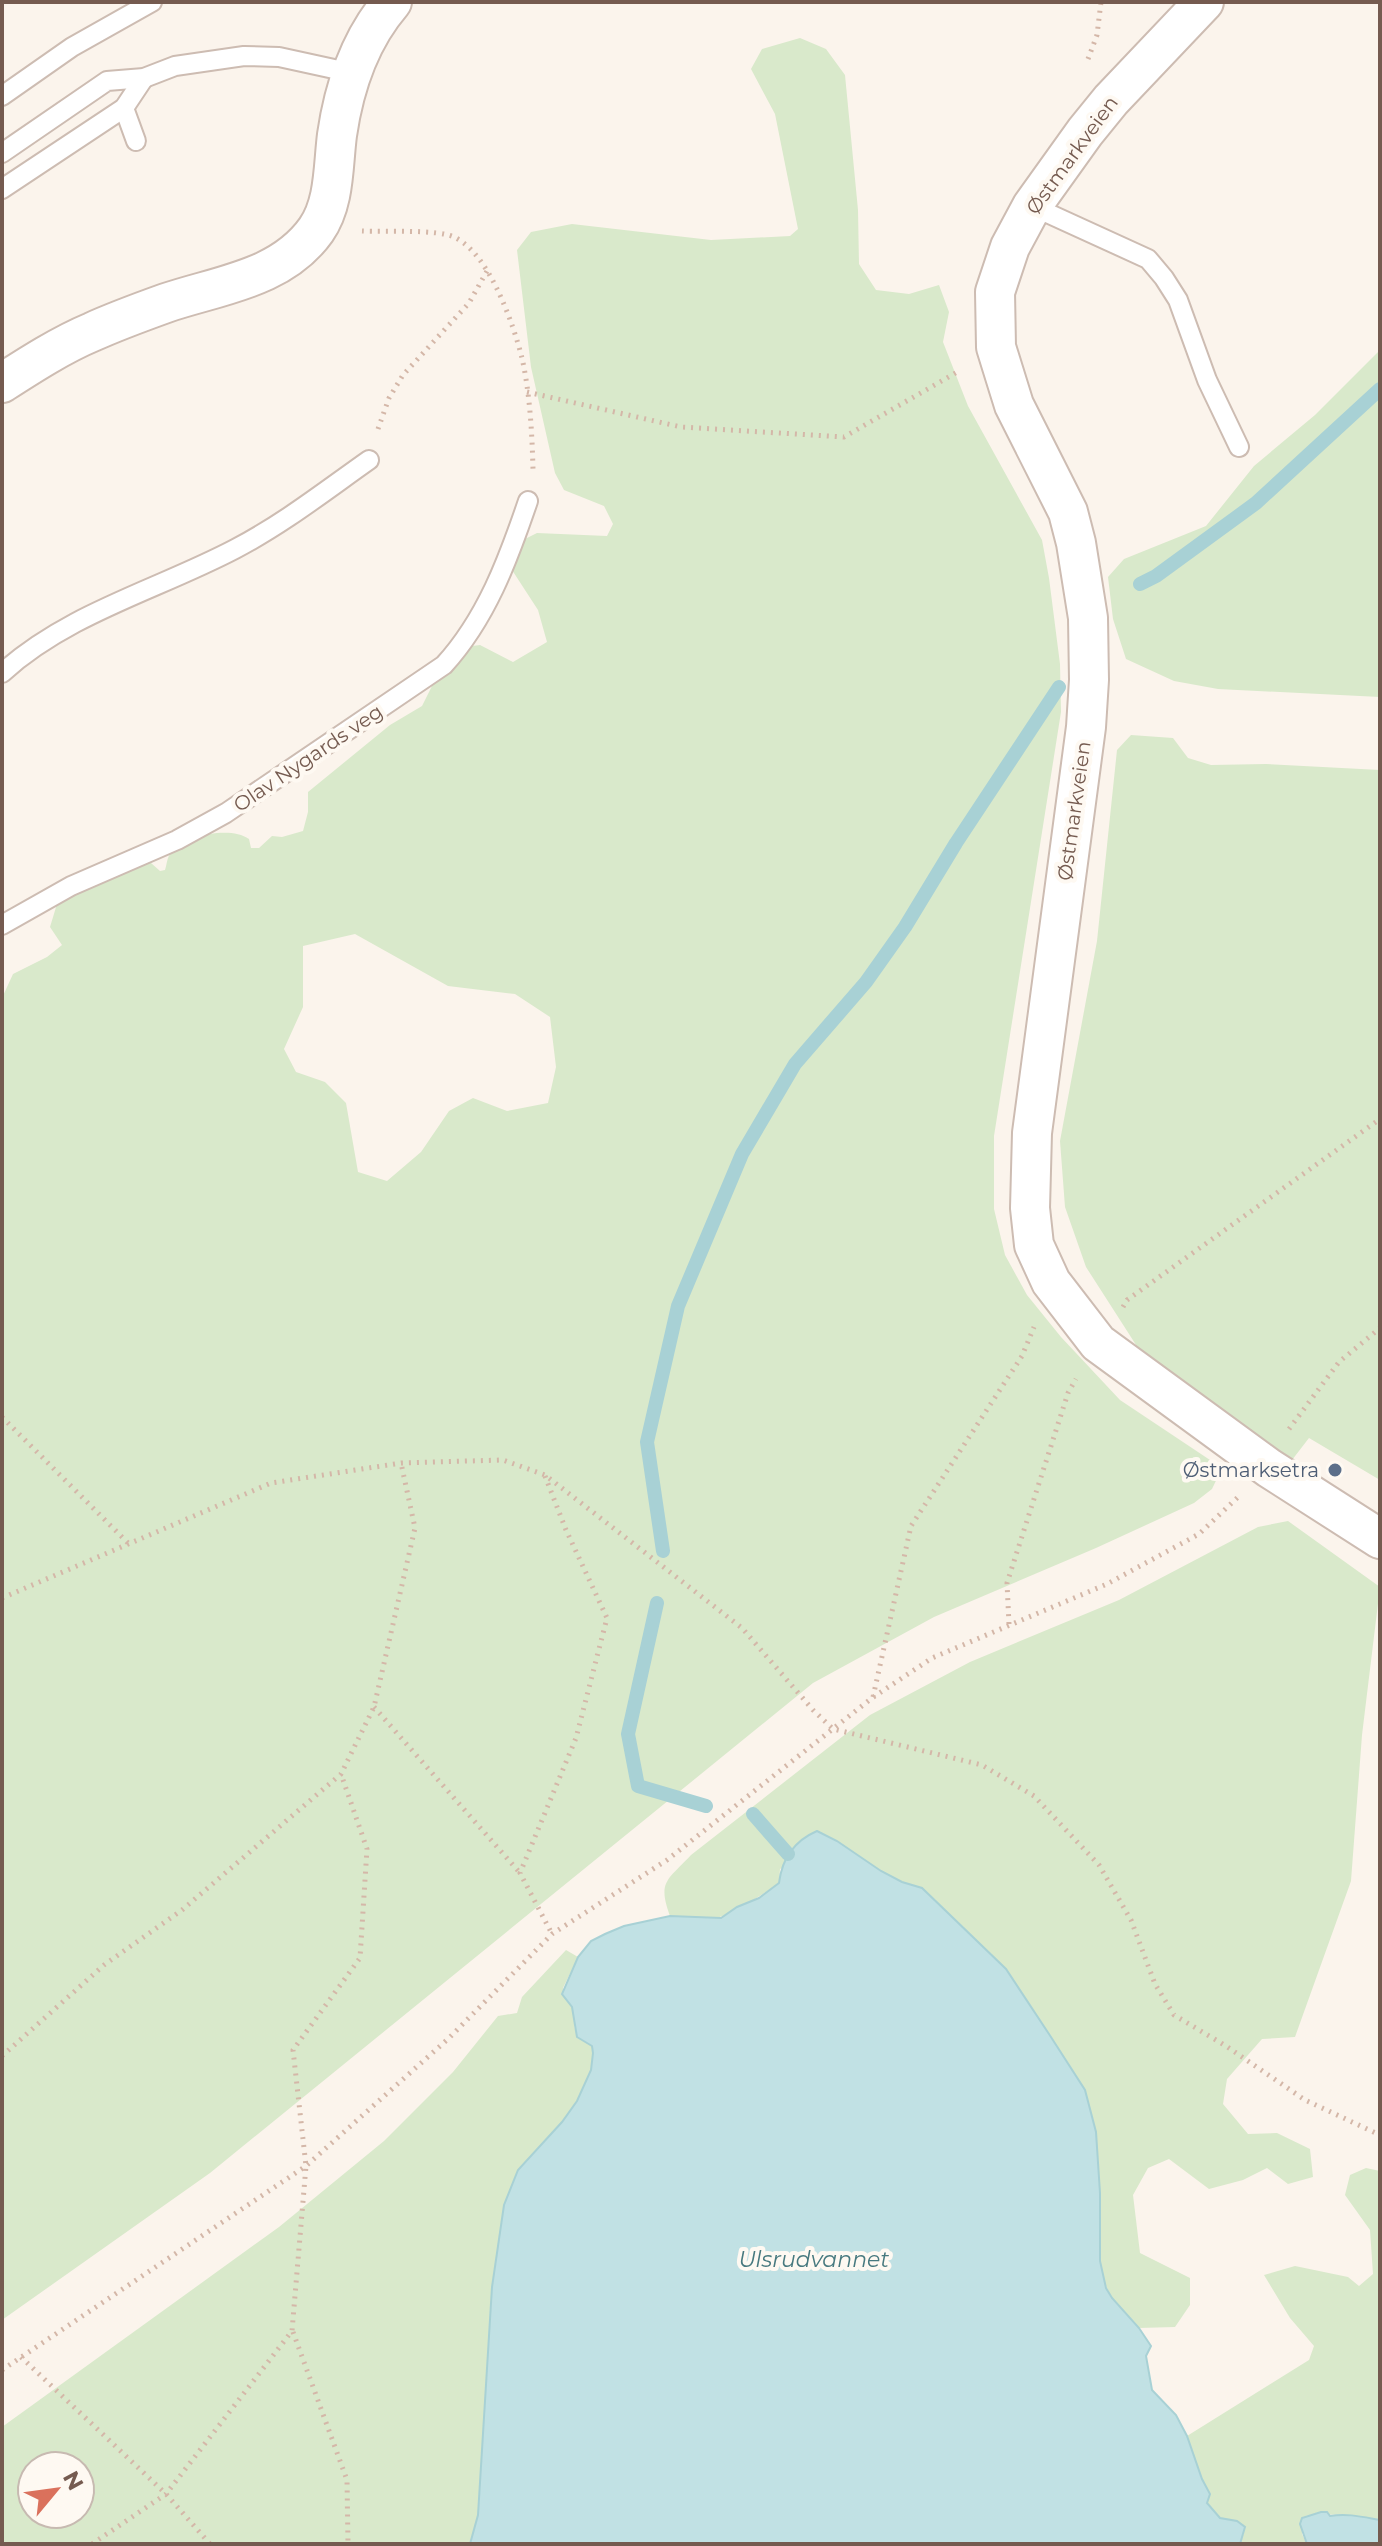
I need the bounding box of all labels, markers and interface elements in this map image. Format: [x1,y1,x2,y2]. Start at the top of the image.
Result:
street label: Østmarkveien [1021,91,1123,219]
street label: Olav Nygards veg [229,699,387,817]
street label: Østmarkveien [1052,740,1096,882]
place label: Østmarksetra [1183,1458,1319,1482]
marker: Østmarksetra [1326,1461,1344,1479]
water label: Ulsrudvannet [739,2246,889,2273]
north arrow [16,2450,96,2530]
text: N [57,2466,89,2495]

